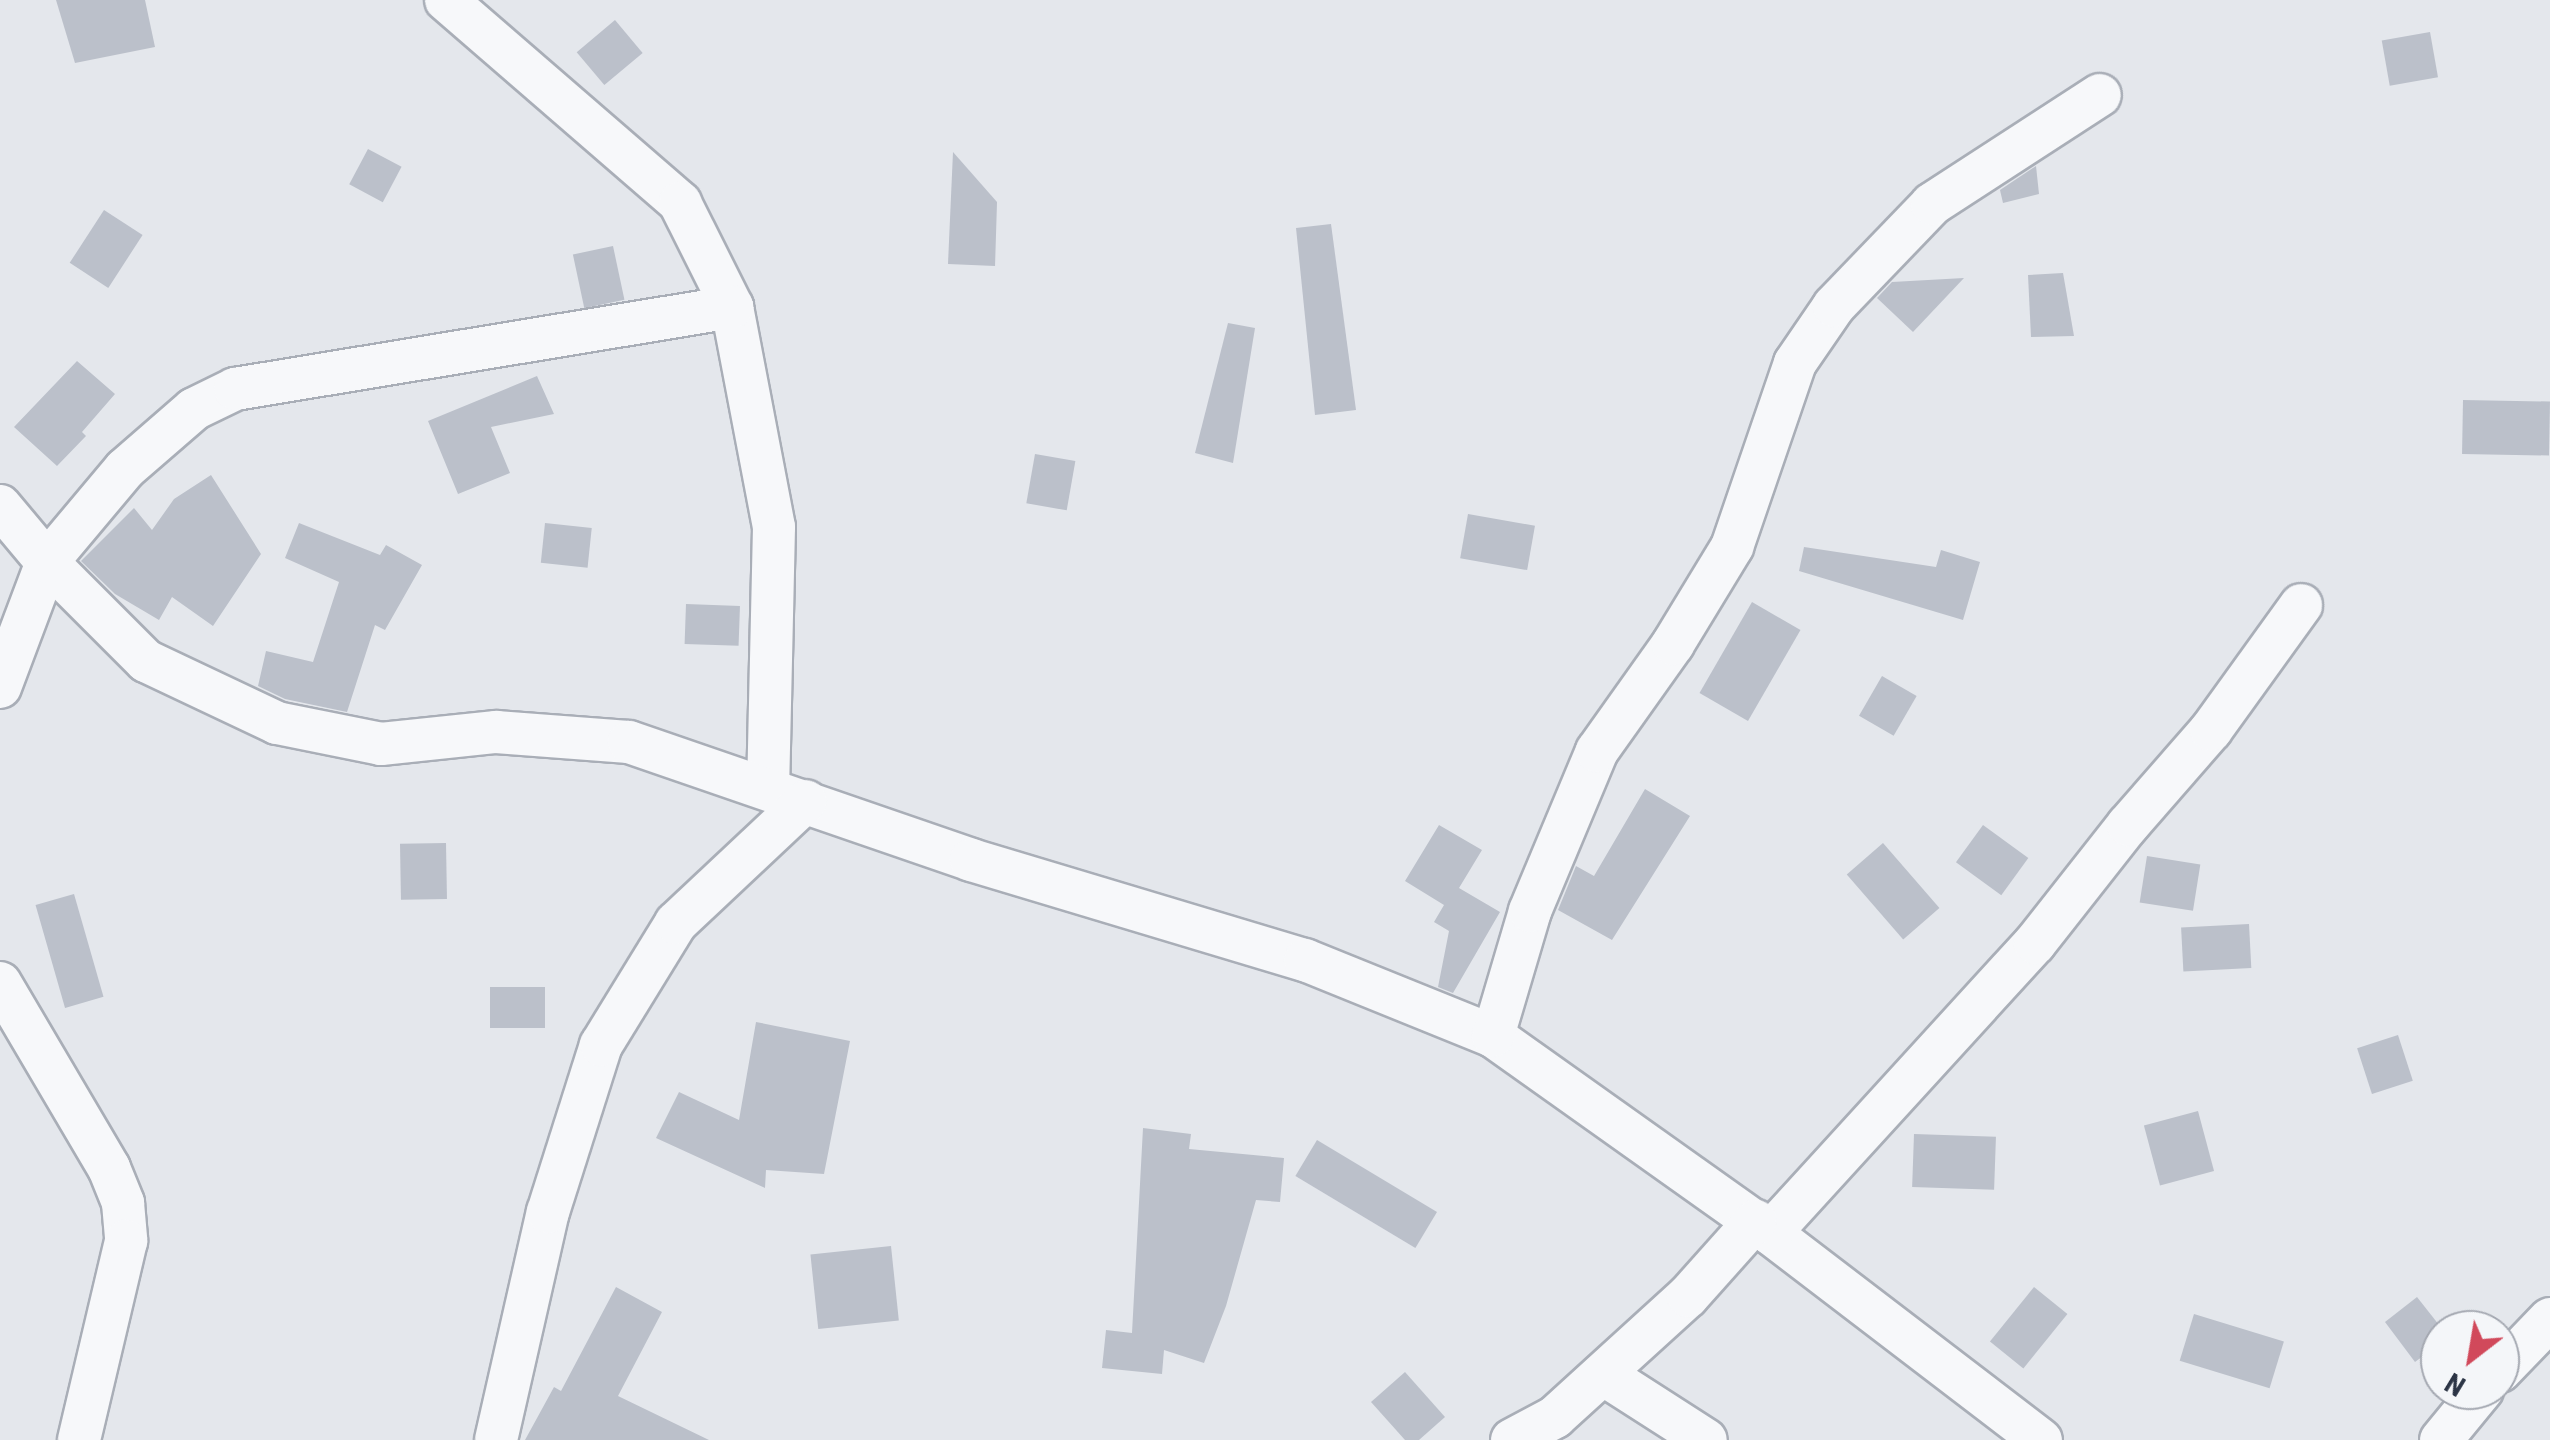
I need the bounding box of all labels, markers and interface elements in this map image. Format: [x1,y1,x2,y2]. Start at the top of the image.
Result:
north arrow [2420,1310,2520,1410]
text: N [2439,1366,2471,1403]

